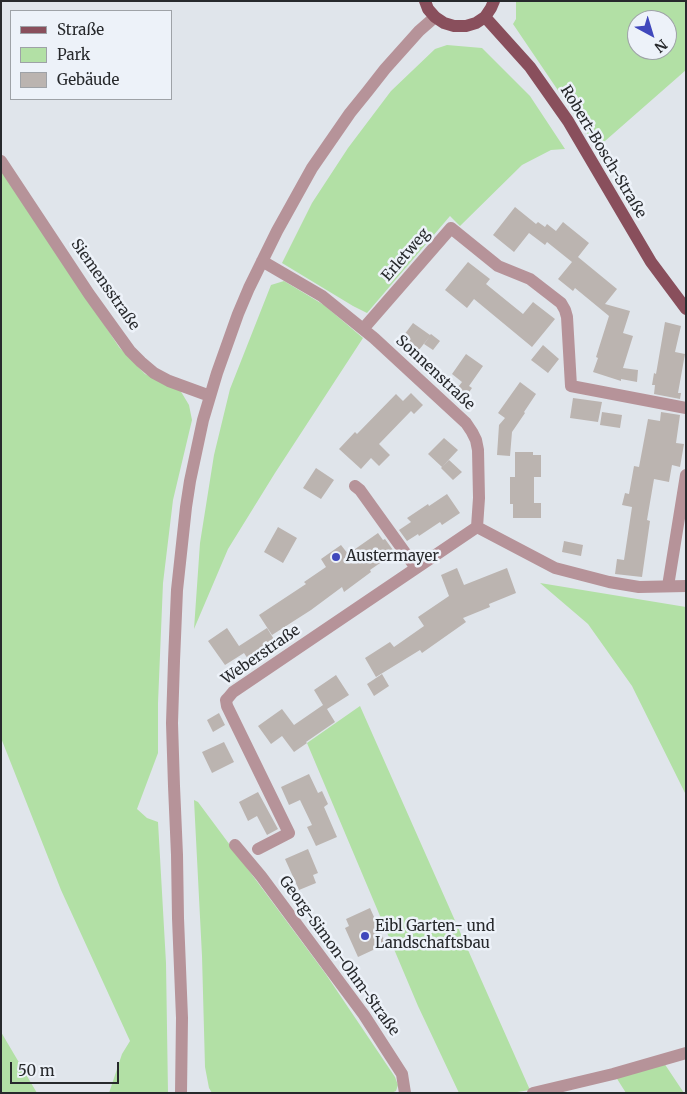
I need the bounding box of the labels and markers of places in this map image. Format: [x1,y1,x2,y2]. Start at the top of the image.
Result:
place label: Austermayer [346,548,439,566]
marker: Austermayer [330,551,342,563]
place label: Eibl Garten- und Landschaftsbau [375,918,495,953]
marker: Eibl Garten- und Landschaftsbau [359,930,371,942]

